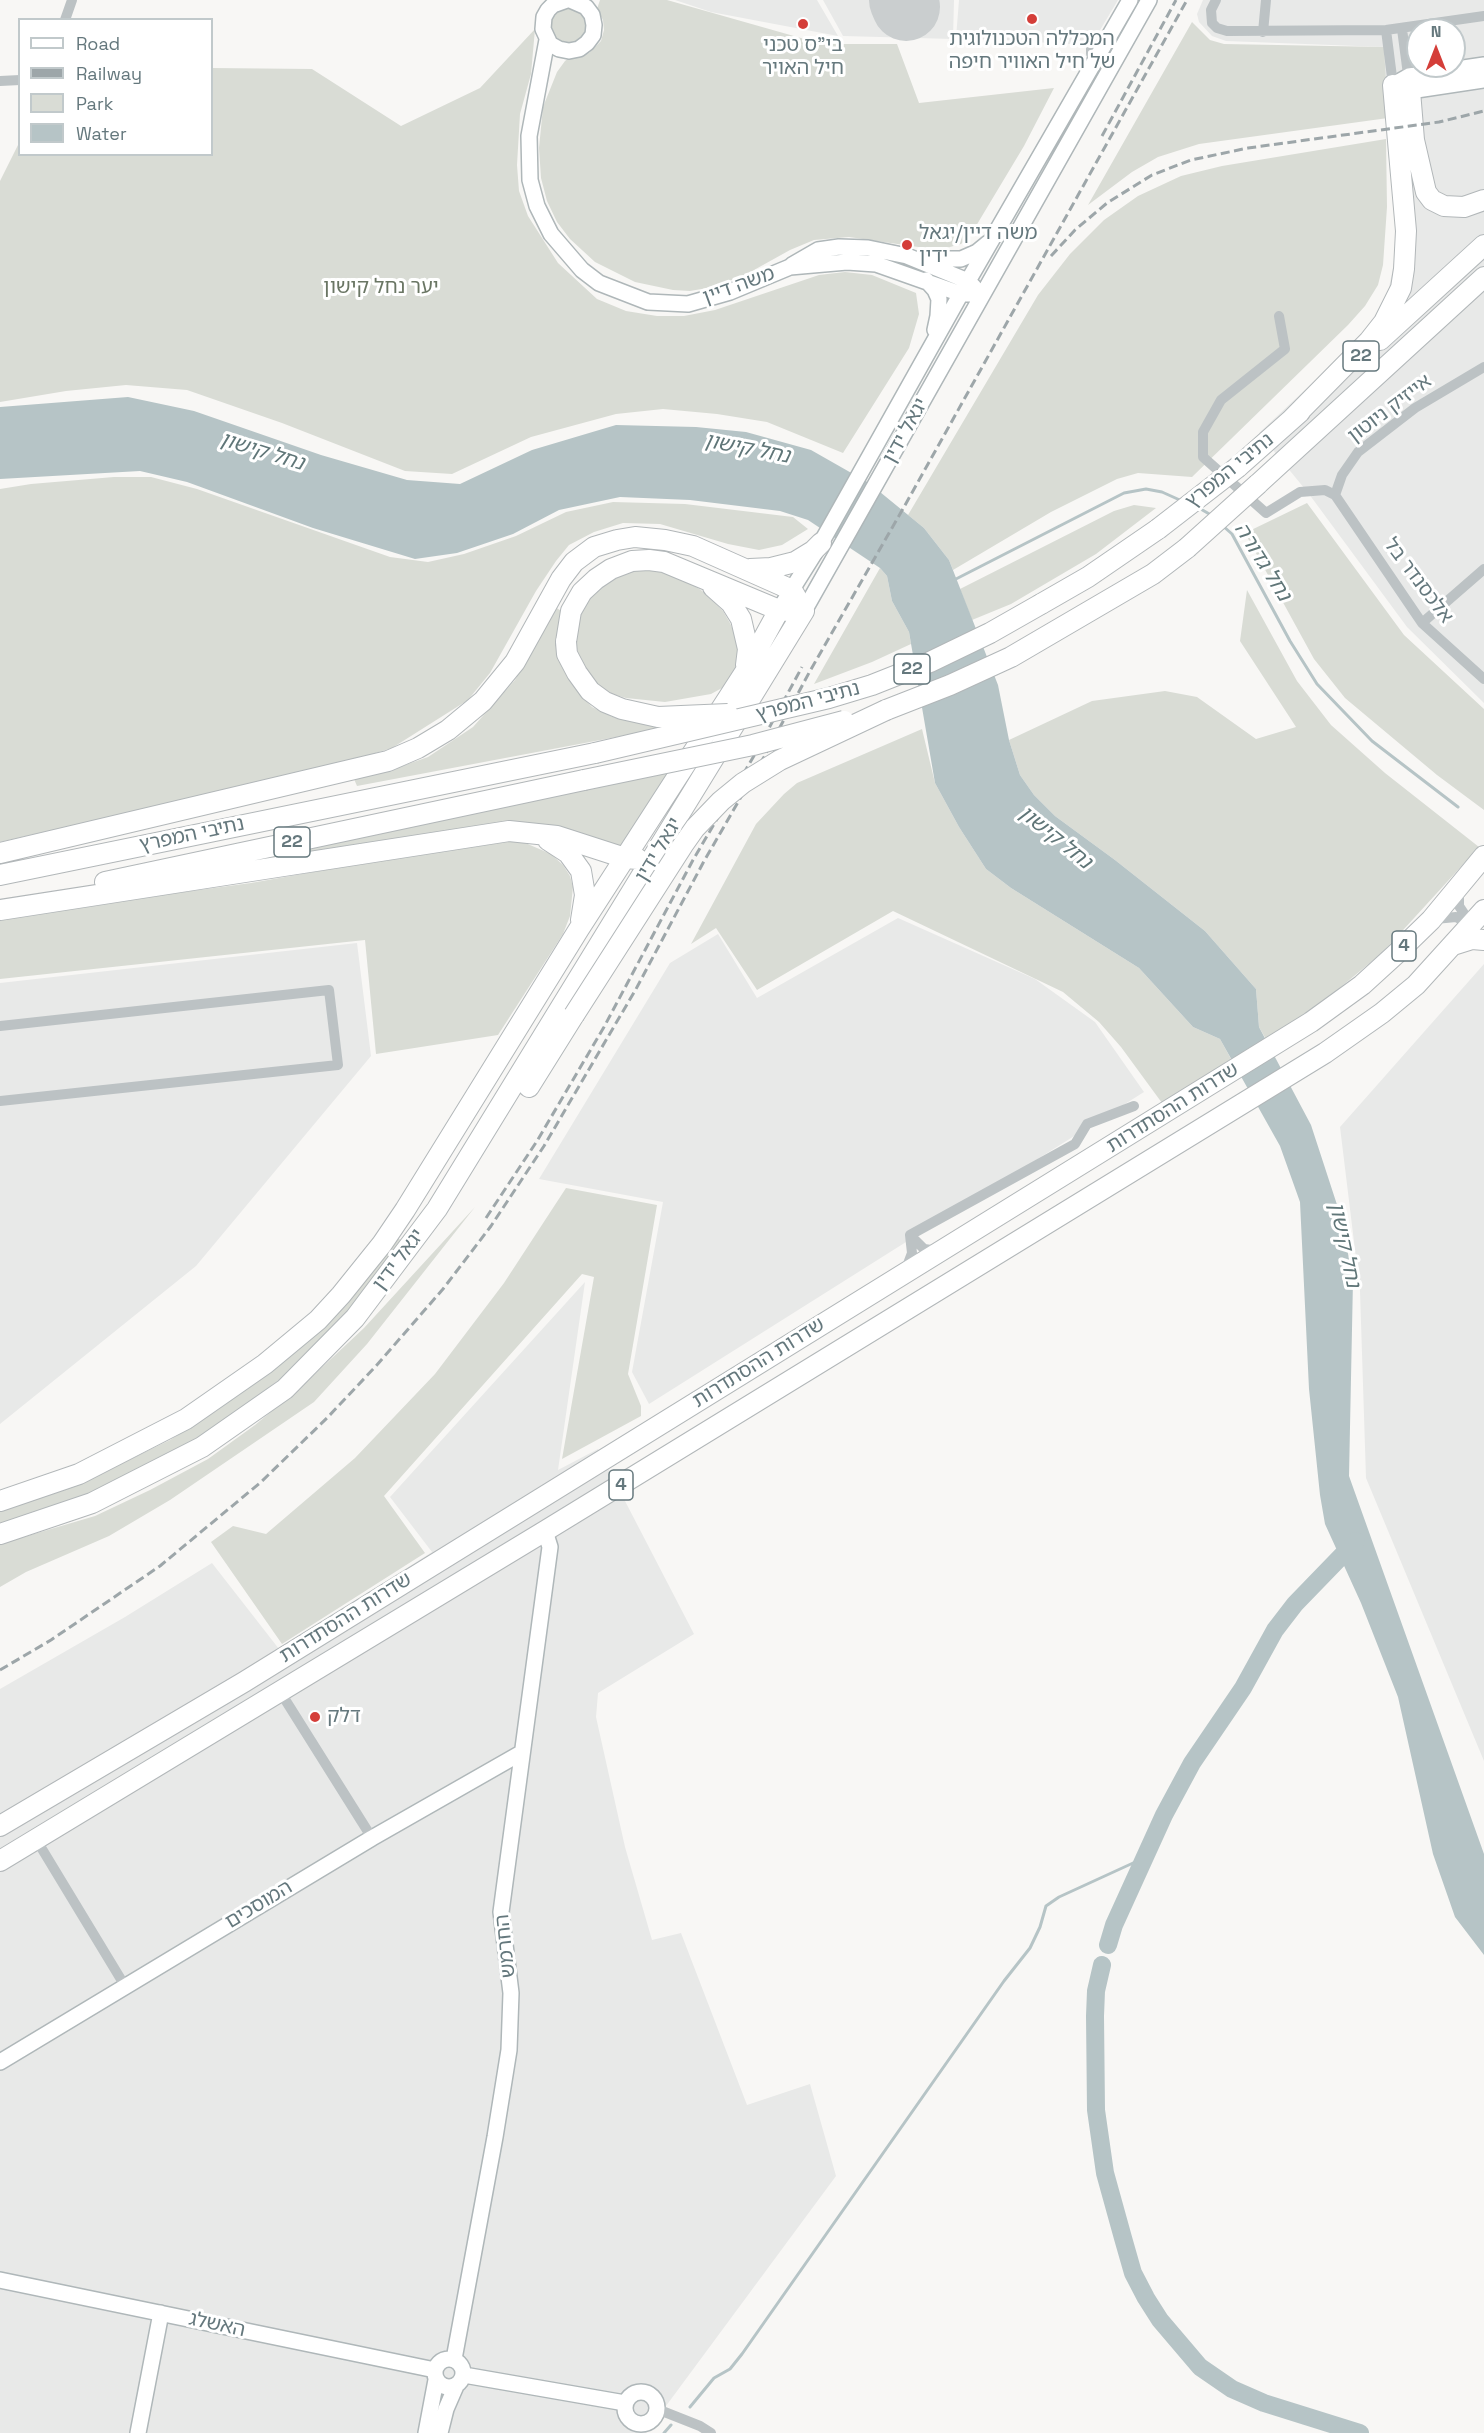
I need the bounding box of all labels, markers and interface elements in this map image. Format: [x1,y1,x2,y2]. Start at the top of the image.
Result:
marker: המכללה הטכנולוגית של חיל האוויר חיפה [1025,12,1039,26]
marker: בי"ס טכני חיל האויר [796,17,810,31]
legend [18,18,213,156]
north arrow [1406,18,1466,78]
text: N [1431,21,1441,42]
place label: המכללה הטכנולוגית של חיל האוויר חיפה [949,28,1115,75]
text: Road [76,32,120,55]
place label: בי"ס טכני חיל האויר [762,34,844,81]
text: Railway [76,62,142,85]
text: Park [76,92,113,115]
text: Water [76,122,127,145]
place label: משה דיין/יגאל ידין [919,222,1037,269]
marker: משה דיין/יגאל ידין [900,238,914,252]
street label: משה דיין [700,262,778,310]
park label: יער נחל קישון [323,276,439,300]
road number: 22 [1343,341,1379,371]
street label: אייזיק ניוטון [1343,370,1437,448]
street label: יגאל ידין [878,394,934,468]
water label: נחל קישון [217,427,307,477]
water label: נחל קישון [702,428,792,470]
street label: נתיבי המפרץ [1181,428,1279,514]
water label: נחל גדורה [1228,518,1296,606]
street label: אלכסנדר בל [1378,534,1458,628]
road number: 22 [894,654,930,684]
street label: נתיבי המפרץ [754,677,862,727]
water label: נחל קישון [1014,801,1096,875]
street label: נתיבי המפרץ [137,812,247,858]
street label: יגאל ידין [631,814,687,886]
road number: 22 [274,827,310,857]
road number: 4 [1392,931,1416,961]
street label: שדרות ההסתדרות [1103,1058,1243,1158]
water label: נחל קישון [1323,1200,1365,1290]
street label: יגאל ידין [368,1225,430,1295]
street label: שדרות ההסתדרות [689,1313,829,1413]
road number: 4 [609,1470,633,1500]
street label: שדרות ההסתדרות [276,1568,416,1668]
place label: דלק [327,1705,361,1729]
marker: דלק [308,1710,322,1724]
street label: המוסכים [221,1876,297,1934]
street label: החרמש [491,1913,521,1979]
street label: האשלג [187,2307,247,2343]

